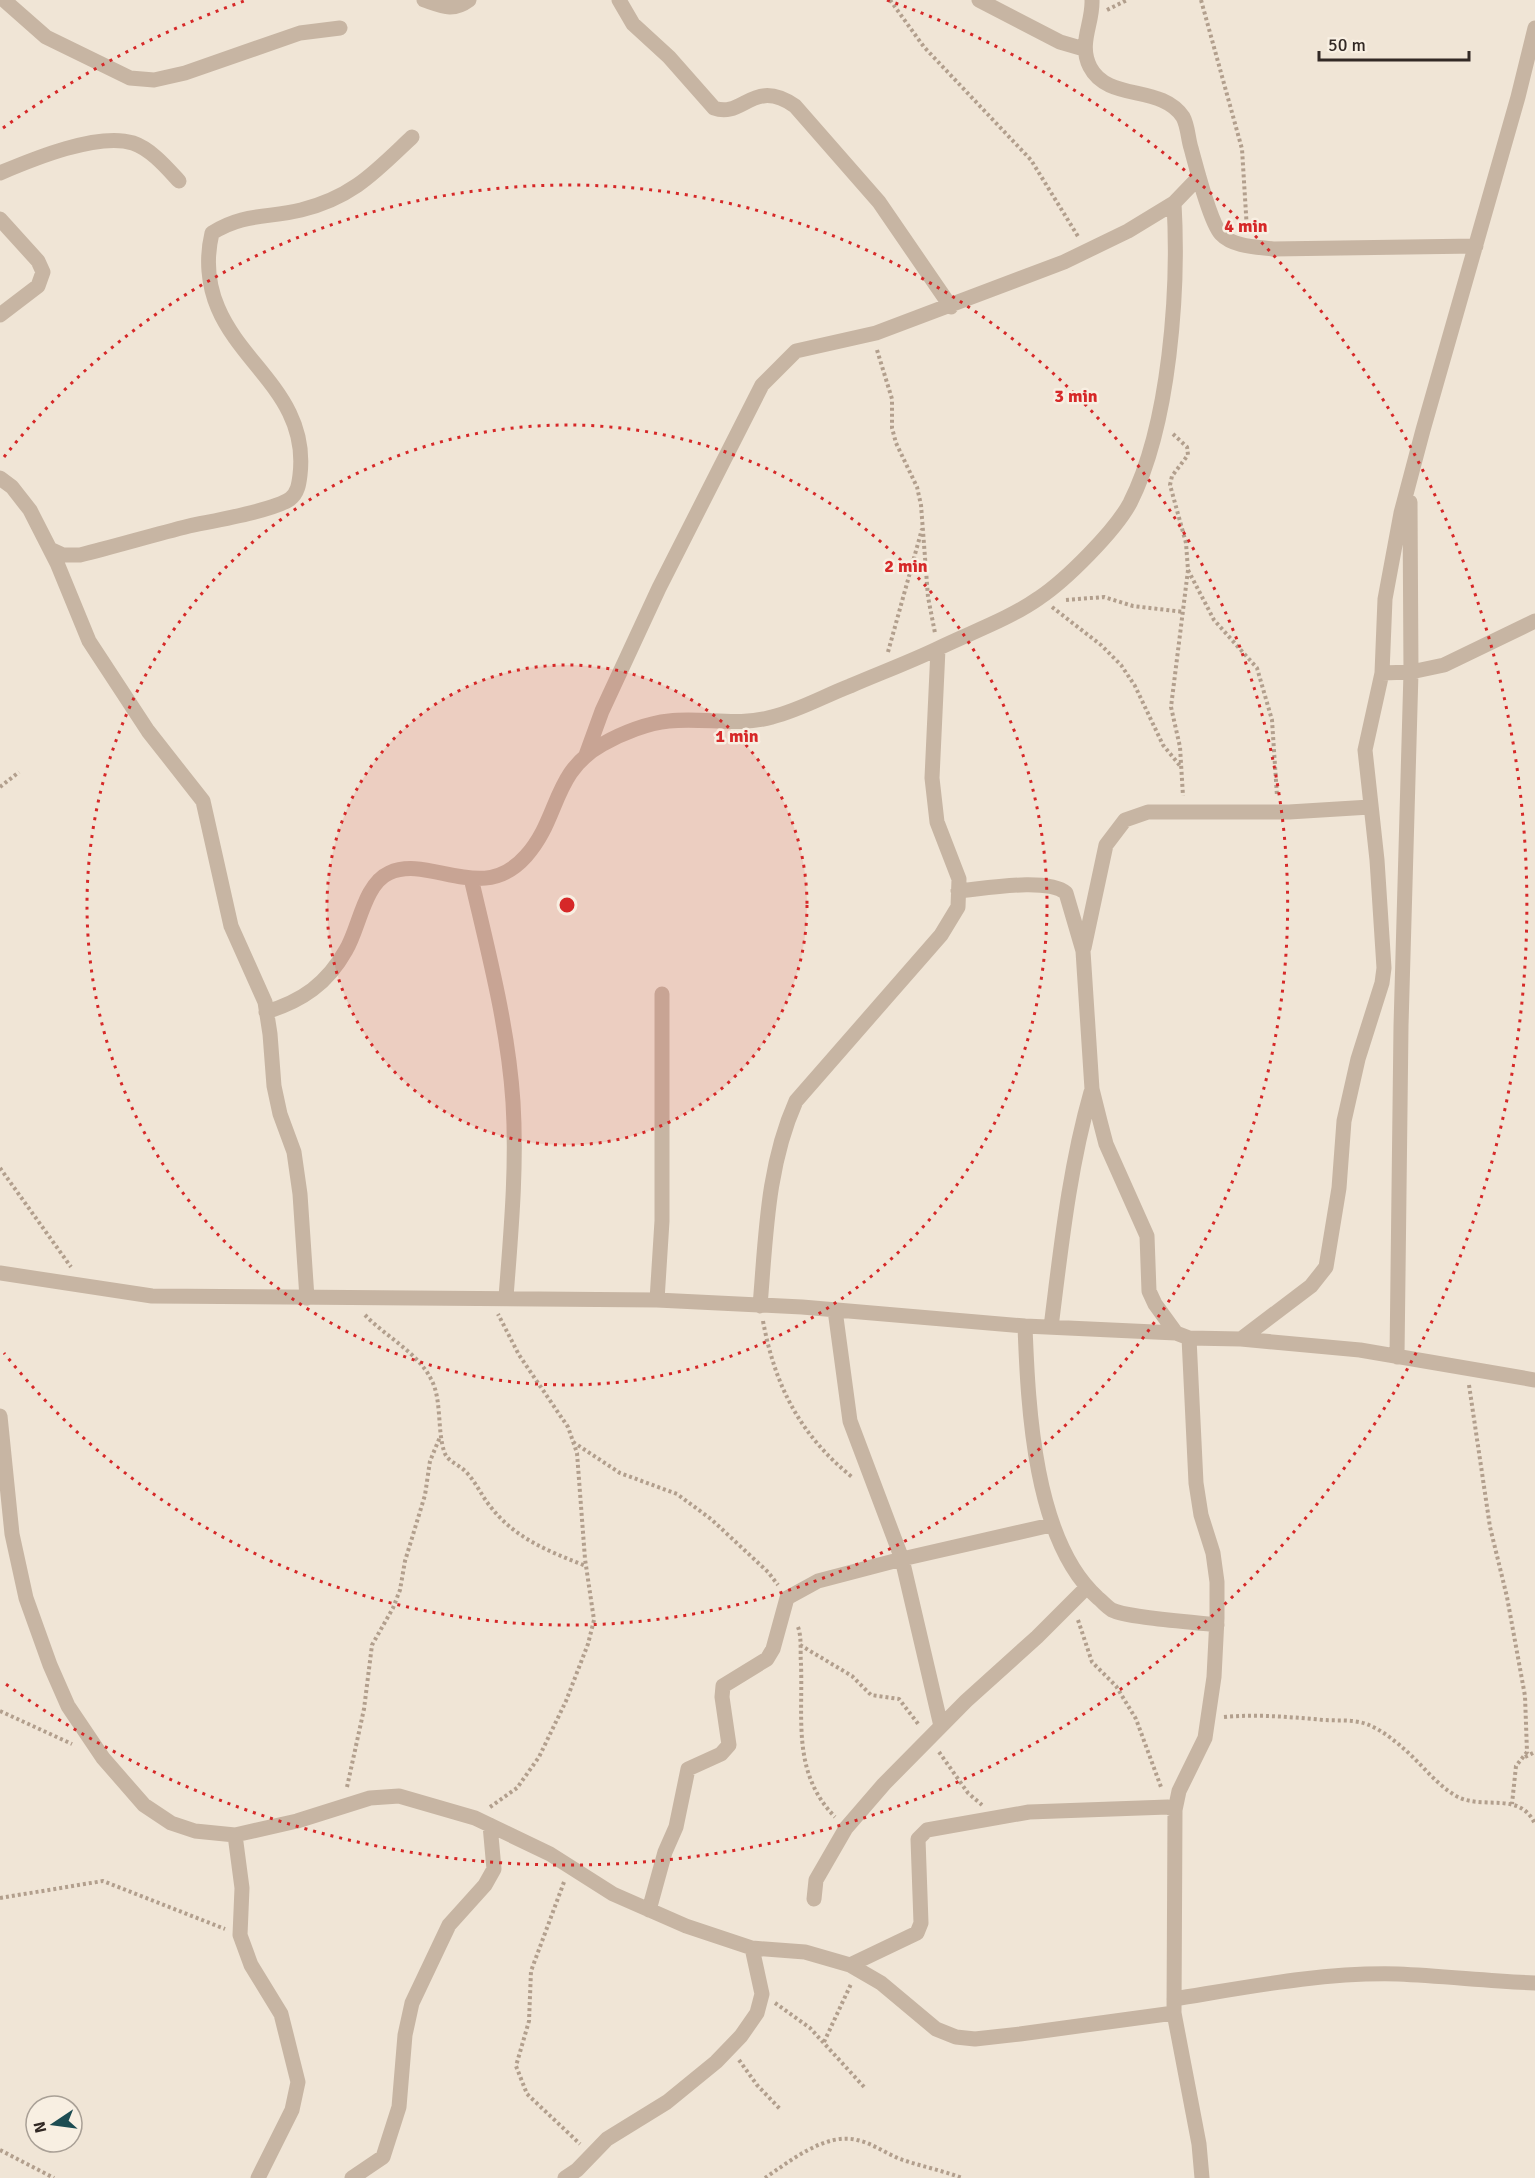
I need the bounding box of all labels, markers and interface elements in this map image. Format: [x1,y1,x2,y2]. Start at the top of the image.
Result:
scale bar [1319,24,1469,62]
text: 50 m [1328,34,1366,56]
text: 4 min [1224,215,1268,237]
text: 3 min [1054,385,1098,407]
text: 2 min [884,555,928,577]
text: 1 min [715,725,759,747]
centre of rings [557,895,577,915]
north arrow [24,2094,84,2154]
text: N [29,2119,51,2135]

